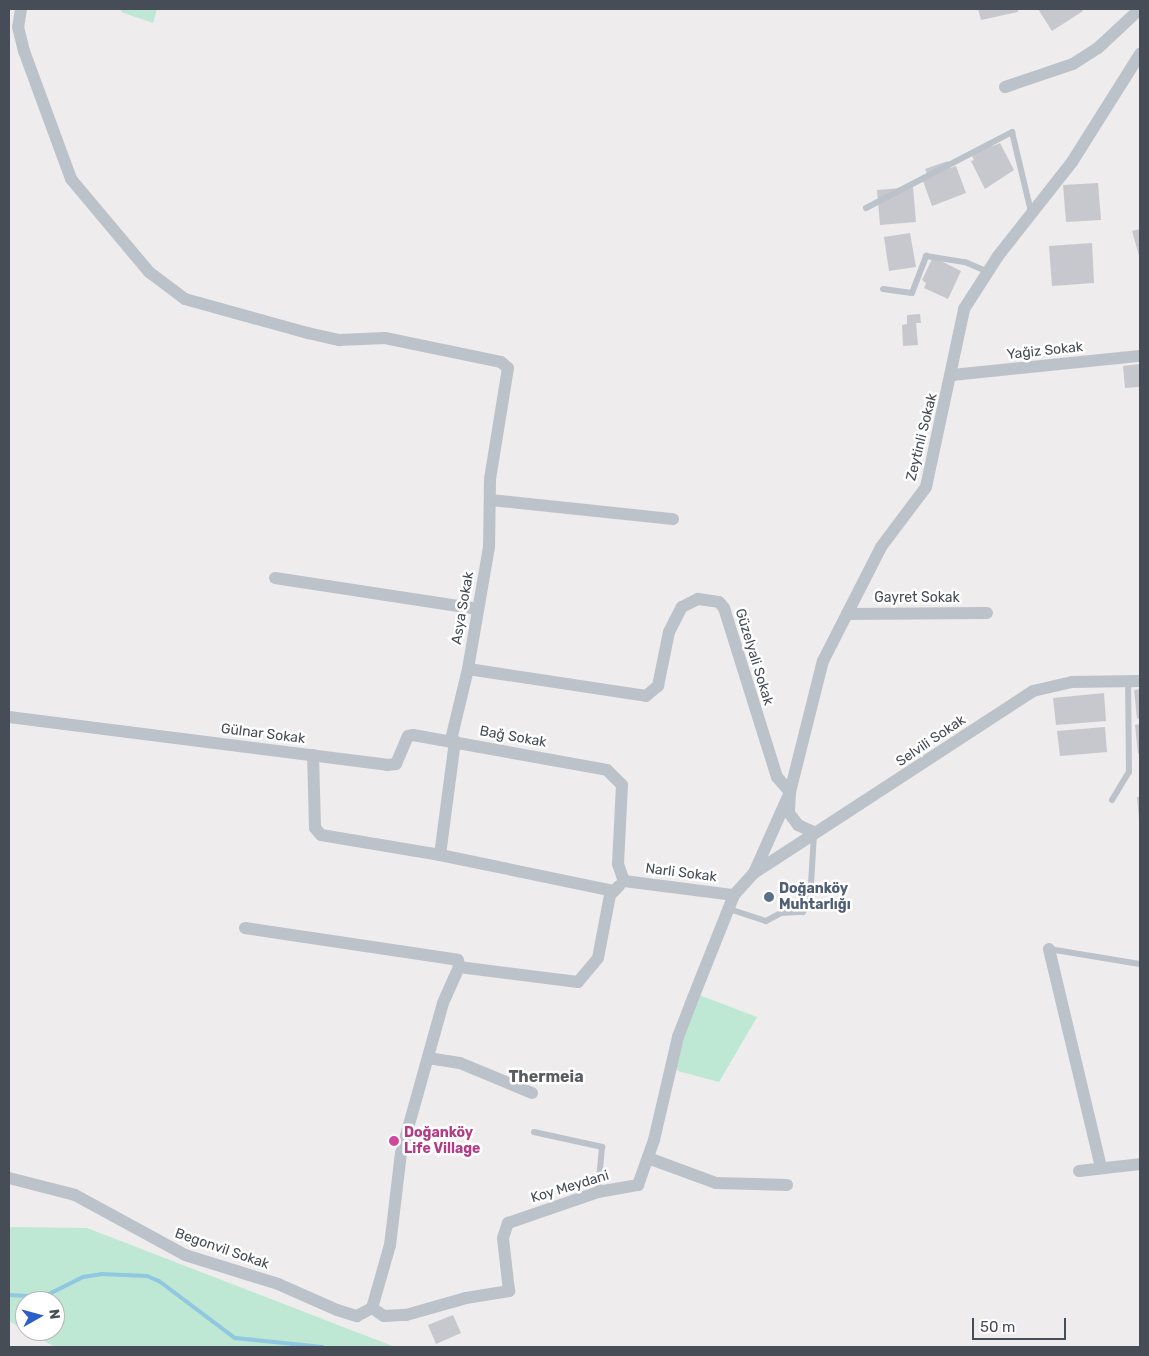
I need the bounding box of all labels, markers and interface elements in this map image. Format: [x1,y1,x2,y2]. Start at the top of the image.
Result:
street label: Yağiz Sokak [1006,339,1084,363]
street label: Zeytinli Sokak [903,391,941,483]
street label: Asya Sokak [448,570,478,646]
street label: Gayret Sokak [874,590,960,606]
street label: Güzelyali Sokak [731,607,777,707]
street label: Selvili Sokak [893,712,969,770]
street label: Gülnar Sokak [220,720,306,748]
street label: Bağ Sokak [478,723,548,751]
street label: Narli Sokak [644,860,718,886]
place label: Doğanköy Muhtarlığı [779,881,851,914]
marker: Doğanköy Muhtarlığı [763,891,775,903]
district label: Thermeia [508,1067,584,1087]
place label: Doğanköy Life Village [404,1125,481,1158]
marker: Doğanköy Life Village [388,1135,400,1147]
street label: Koy Meydani [529,1167,611,1207]
street label: Begonvil Sokak [173,1225,271,1273]
north arrow [15,1291,65,1341]
text: N [45,1308,63,1320]
scale bar [974,1308,1068,1340]
text: 50 m [980,1318,1015,1336]

